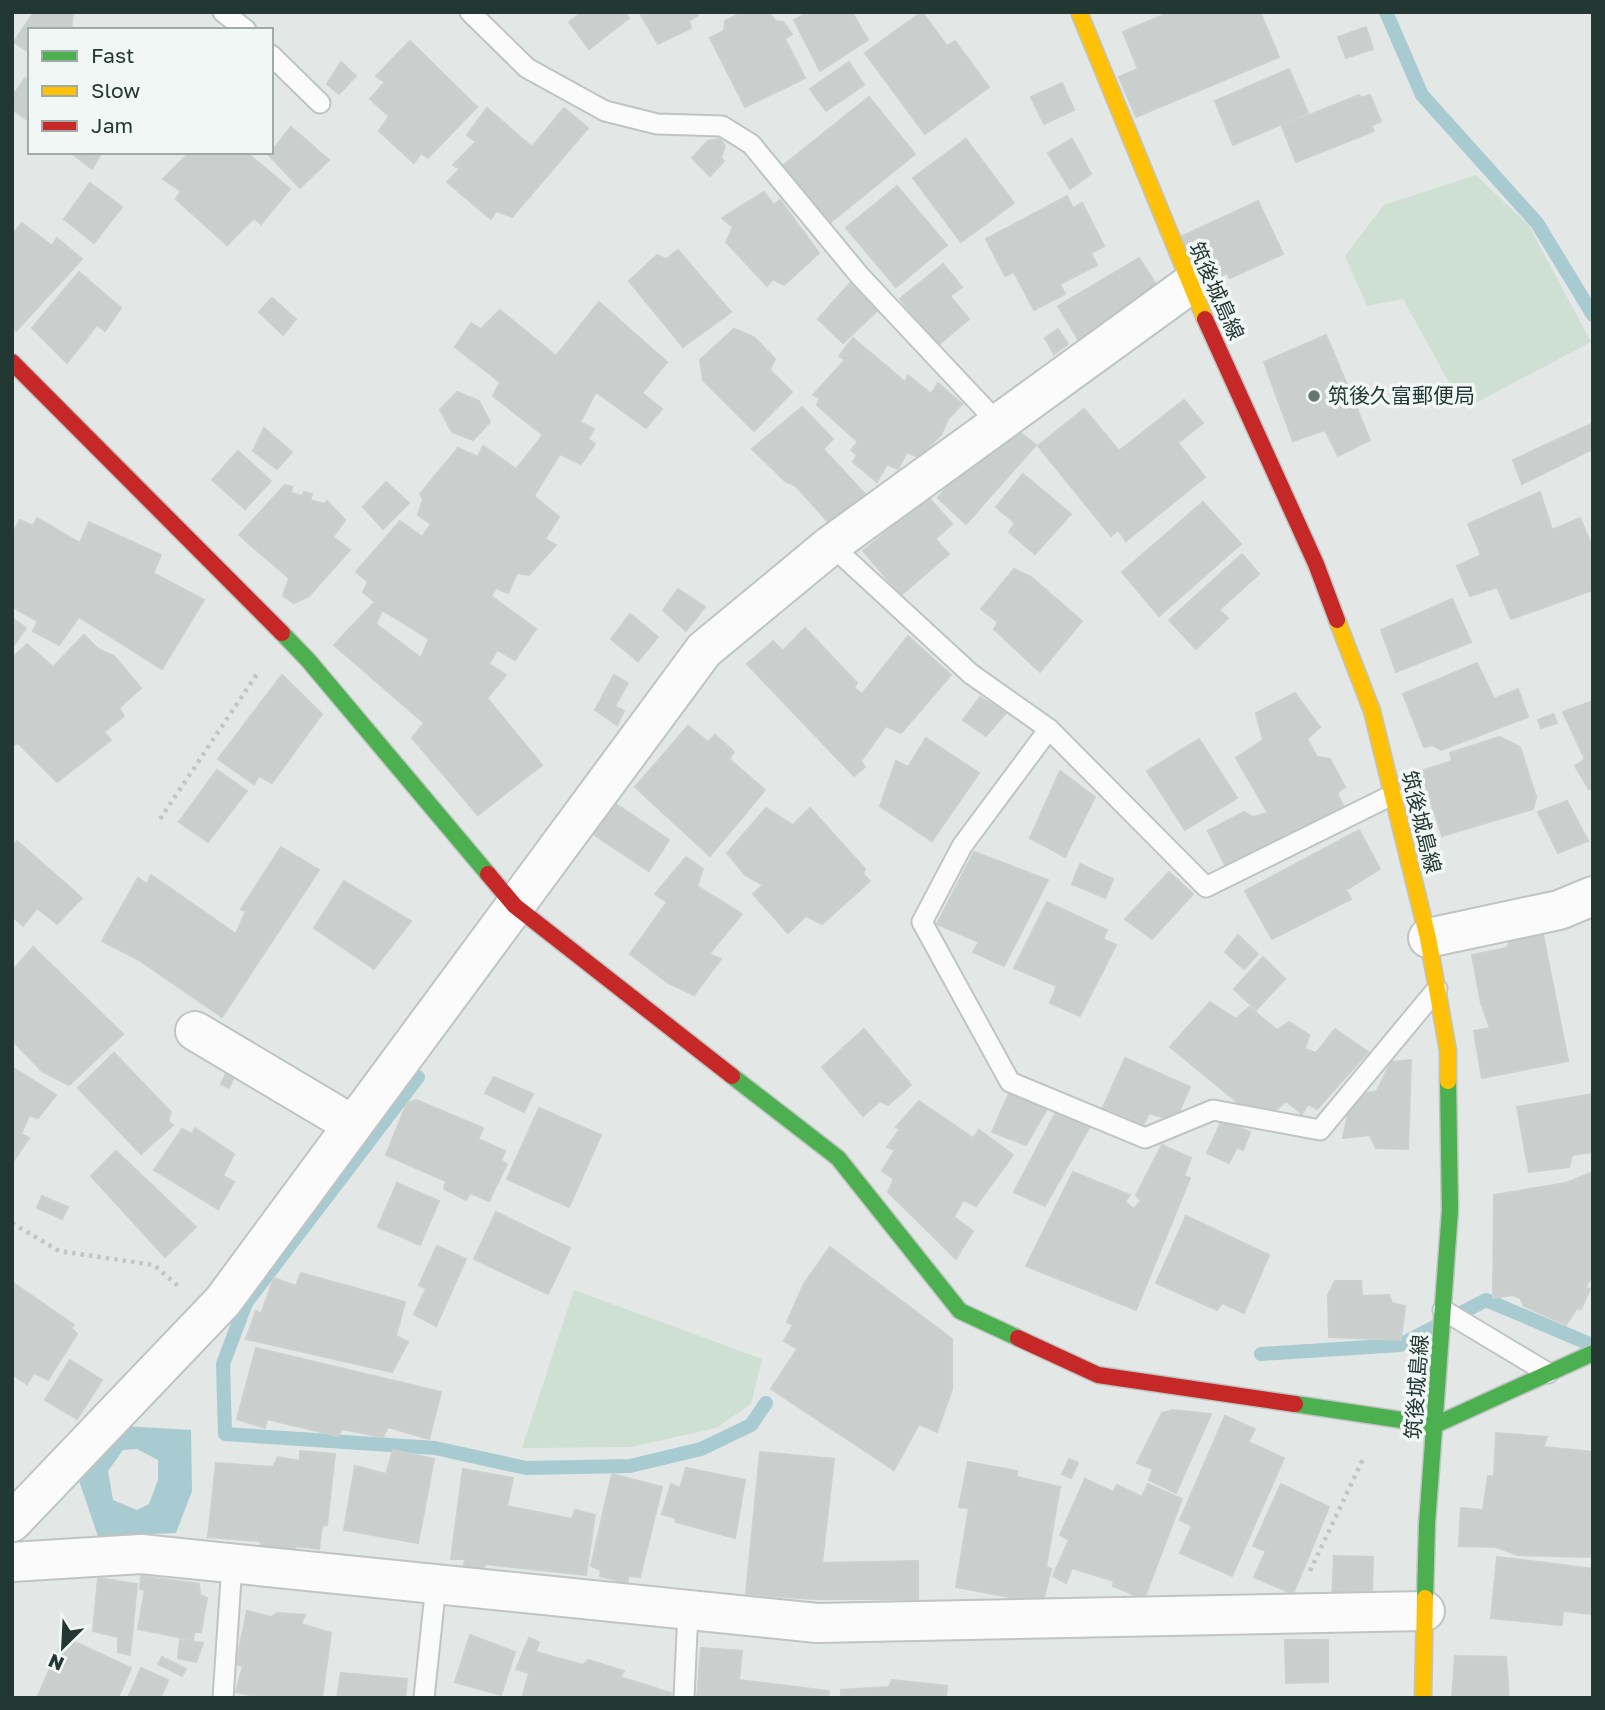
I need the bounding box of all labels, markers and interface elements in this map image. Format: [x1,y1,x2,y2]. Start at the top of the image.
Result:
legend [28,28,273,154]
text: Fast [91,42,134,68]
text: Slow [91,77,140,103]
text: Jam [91,112,133,138]
street label: 筑後城島線 [1184,237,1250,344]
place label: 筑後久富郵便局 [1328,382,1475,408]
marker: 筑後久富郵便局 [1306,388,1322,404]
street label: 筑後城島線 [1397,768,1447,876]
street label: 筑後城島線 [1399,1334,1433,1440]
north arrow [28,1612,98,1682]
text: N [45,1650,67,1676]

